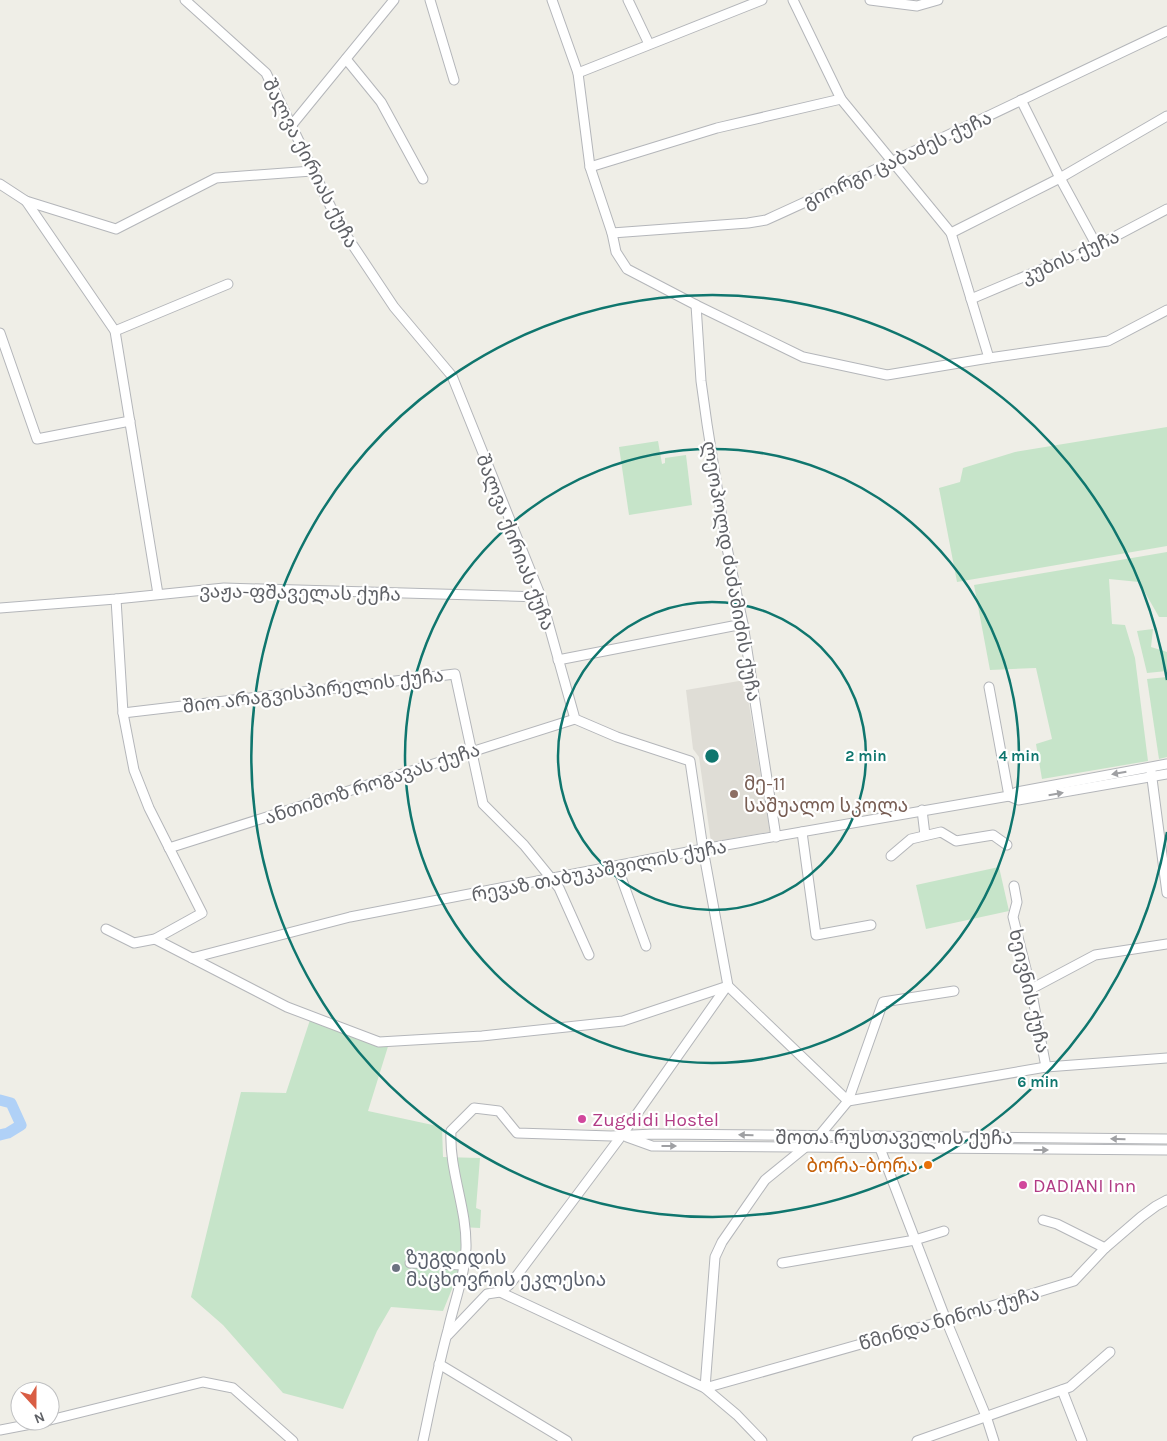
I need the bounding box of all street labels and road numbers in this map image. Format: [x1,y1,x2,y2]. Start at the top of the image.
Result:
street label: შალვა ქირიას ქუჩა [257,75,362,252]
street label: გიორგი ცაბაძეს ქუჩა [800,106,995,213]
street label: კუბის ქუჩა [1018,226,1123,288]
street label: ლეოპოლდ ძაძამიძის ქუჩა [696,439,765,703]
street label: შალვა ქირიას ქუჩა [470,451,559,634]
street label: ვაჟა-ფშაველას ქუჩა [199,580,401,607]
street label: შიო არაგვისპირელის ქუჩა [181,664,445,719]
street label: ანთიმოზ როგავას ქუჩა [262,739,483,829]
street label: რევაზ თაბუკაშვილის ქუჩა [470,835,729,907]
street label: ხეივნის ქუჩა [1004,927,1054,1055]
street label: შოთა რუსთაველის ქუჩა [775,1127,1013,1150]
street label: წმინდა ნინოს ქუჩა [857,1283,1042,1356]

